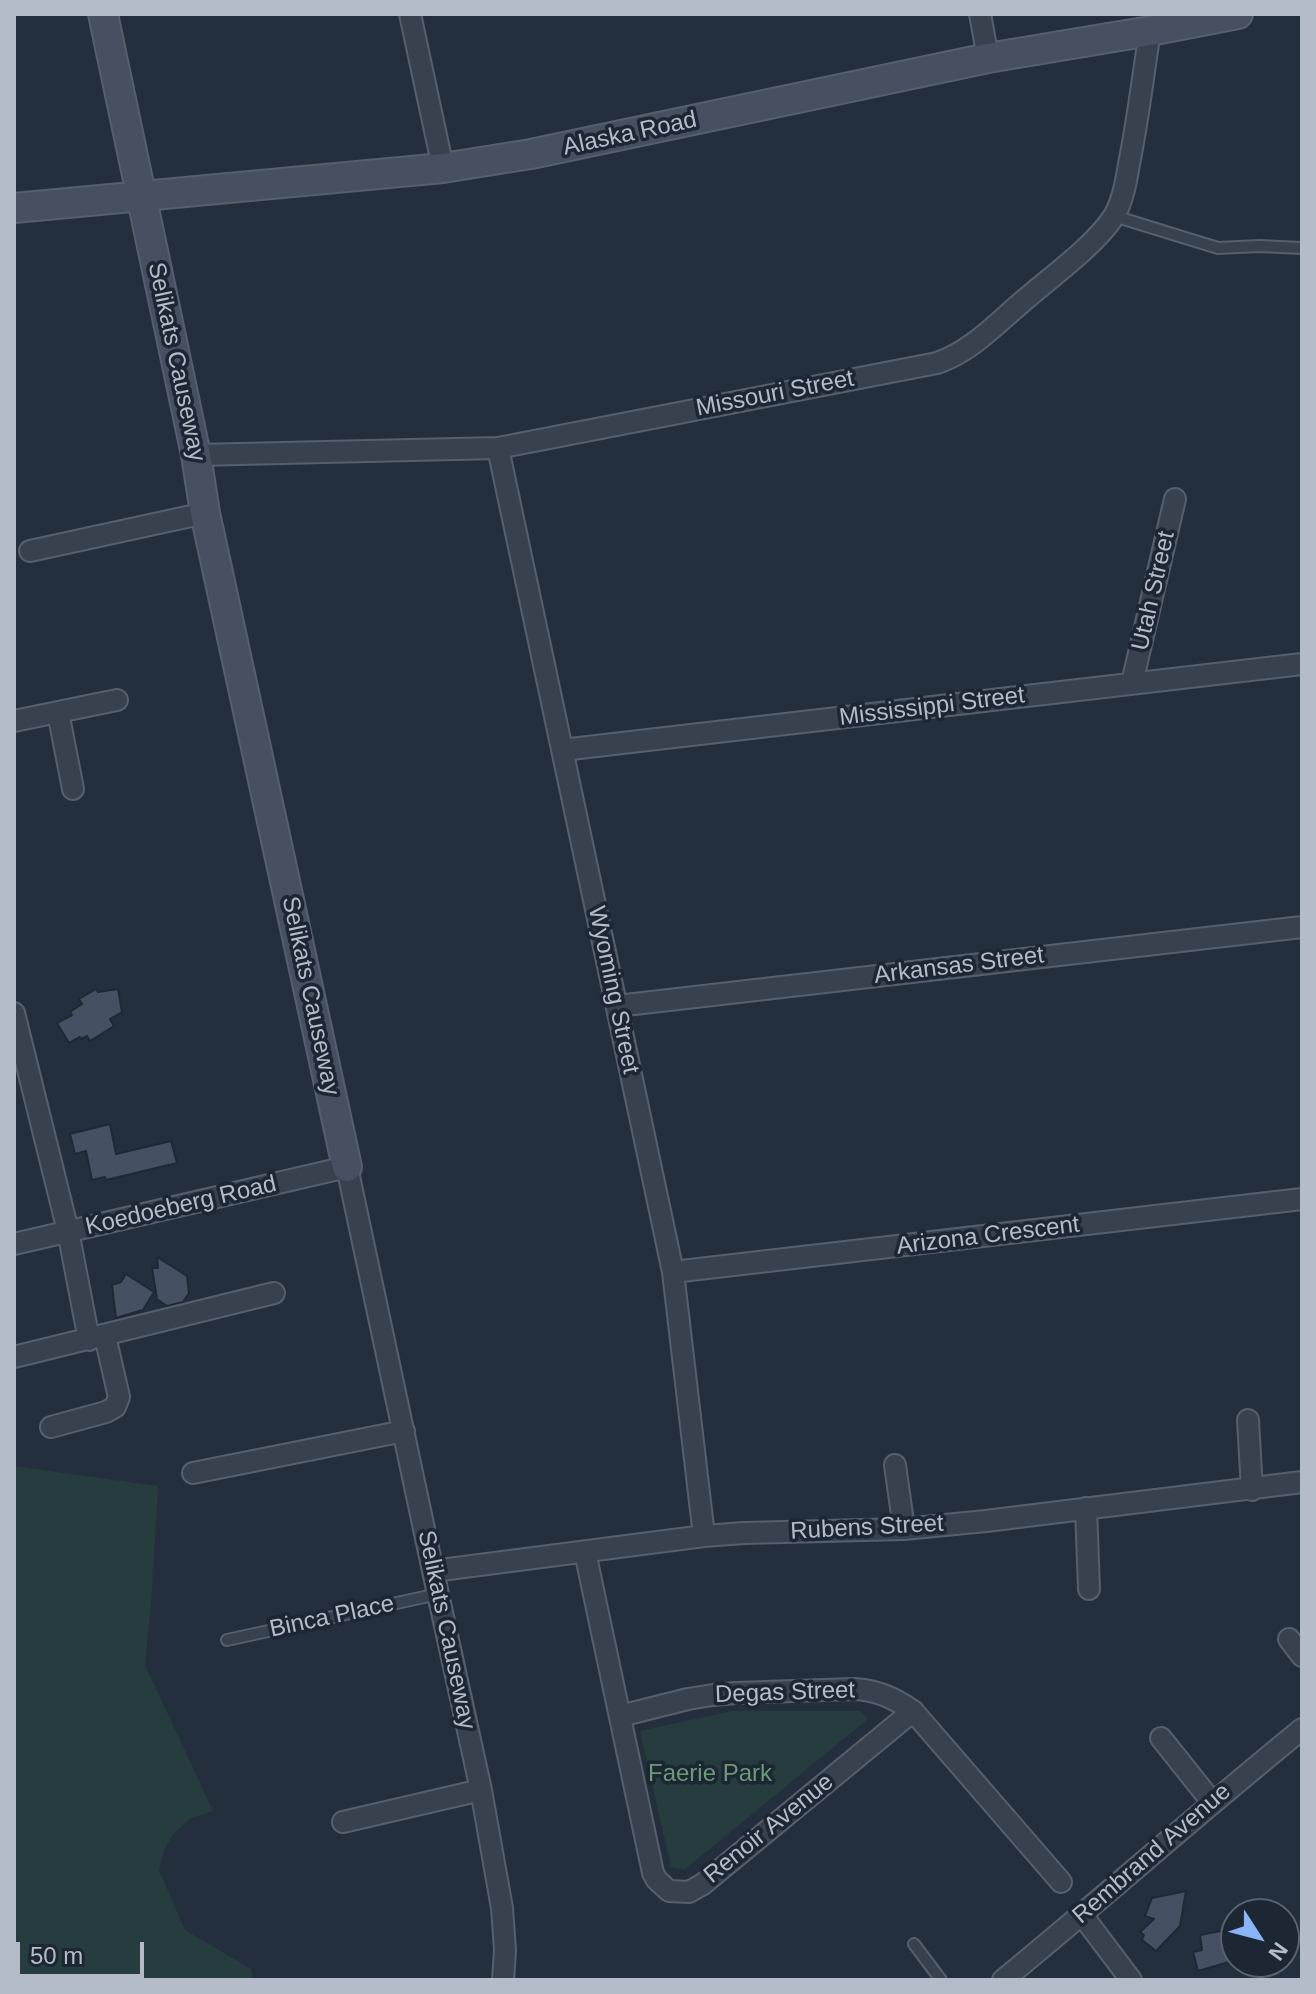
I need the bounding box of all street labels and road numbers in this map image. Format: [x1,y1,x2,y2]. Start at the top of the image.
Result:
street label: Alaska Road [560,106,700,162]
street label: Selikats Causeway [141,260,211,464]
street label: Missouri Street [694,365,856,423]
street label: Utah Street [1126,529,1182,653]
street label: Mississippi Street [838,681,1026,733]
street label: Selikats Causeway [275,894,345,1098]
street label: Wyoming Street [581,904,645,1076]
street label: Arkansas Street [873,941,1045,991]
street label: Koedoeberg Road [83,1170,279,1242]
street label: Arizona Crescent [895,1210,1081,1262]
street label: Rubens Street [790,1510,944,1546]
street label: Selikats Causeway [411,1528,481,1732]
street label: Binca Place [267,1590,397,1644]
street label: Degas Street [715,1676,855,1710]
street label: Renoir Avenue [698,1768,840,1890]
street label: Rembrand Avenue [1067,1778,1237,1930]

